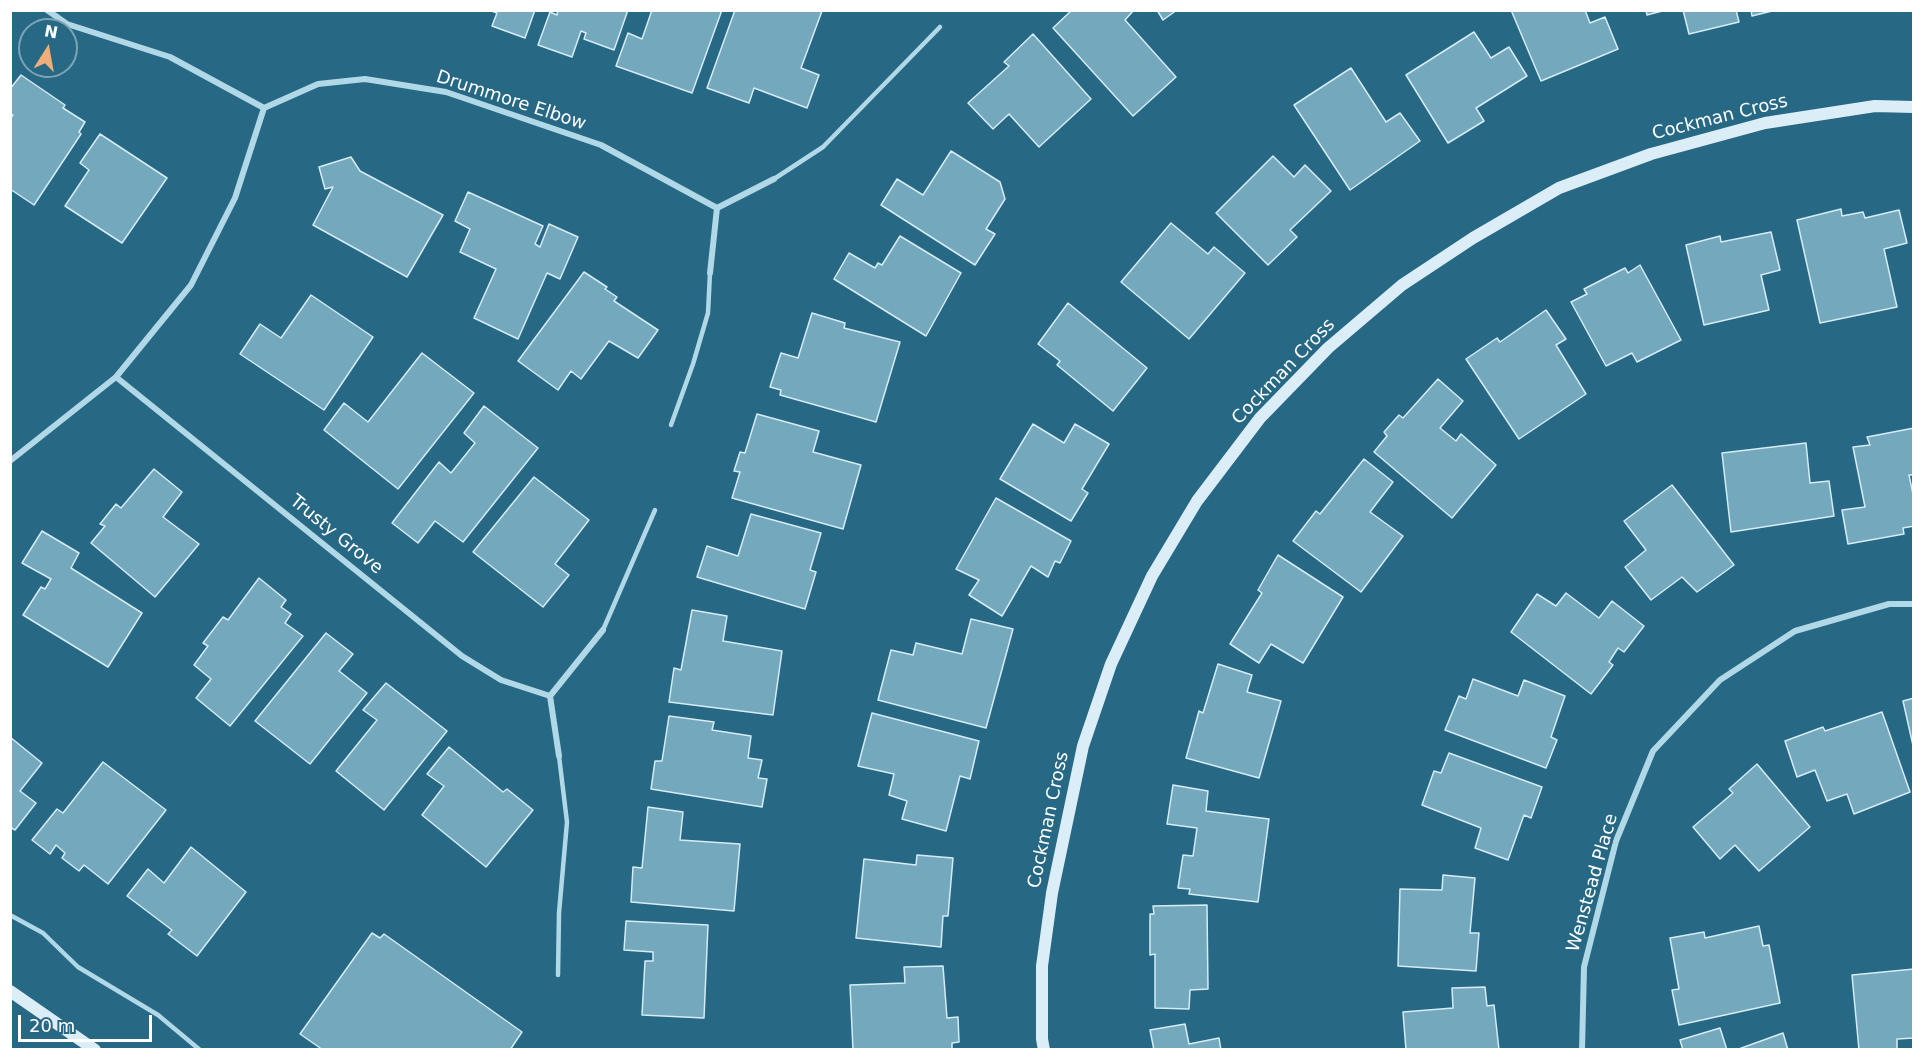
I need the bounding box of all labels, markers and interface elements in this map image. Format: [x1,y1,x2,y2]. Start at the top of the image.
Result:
north arrow [18,18,78,78]
text: N [43,21,60,42]
street label: Drummore Elbow [433,67,589,135]
street label: Cockman Cross [1650,91,1790,145]
street label: Cockman Cross [1228,315,1340,429]
street label: Trusty Grove [285,491,387,579]
street label: Cockman Cross [1024,750,1074,890]
street label: Wenstead Place [1563,811,1623,955]
scale bar [21,1003,154,1041]
text: 20 m [29,1015,75,1036]

